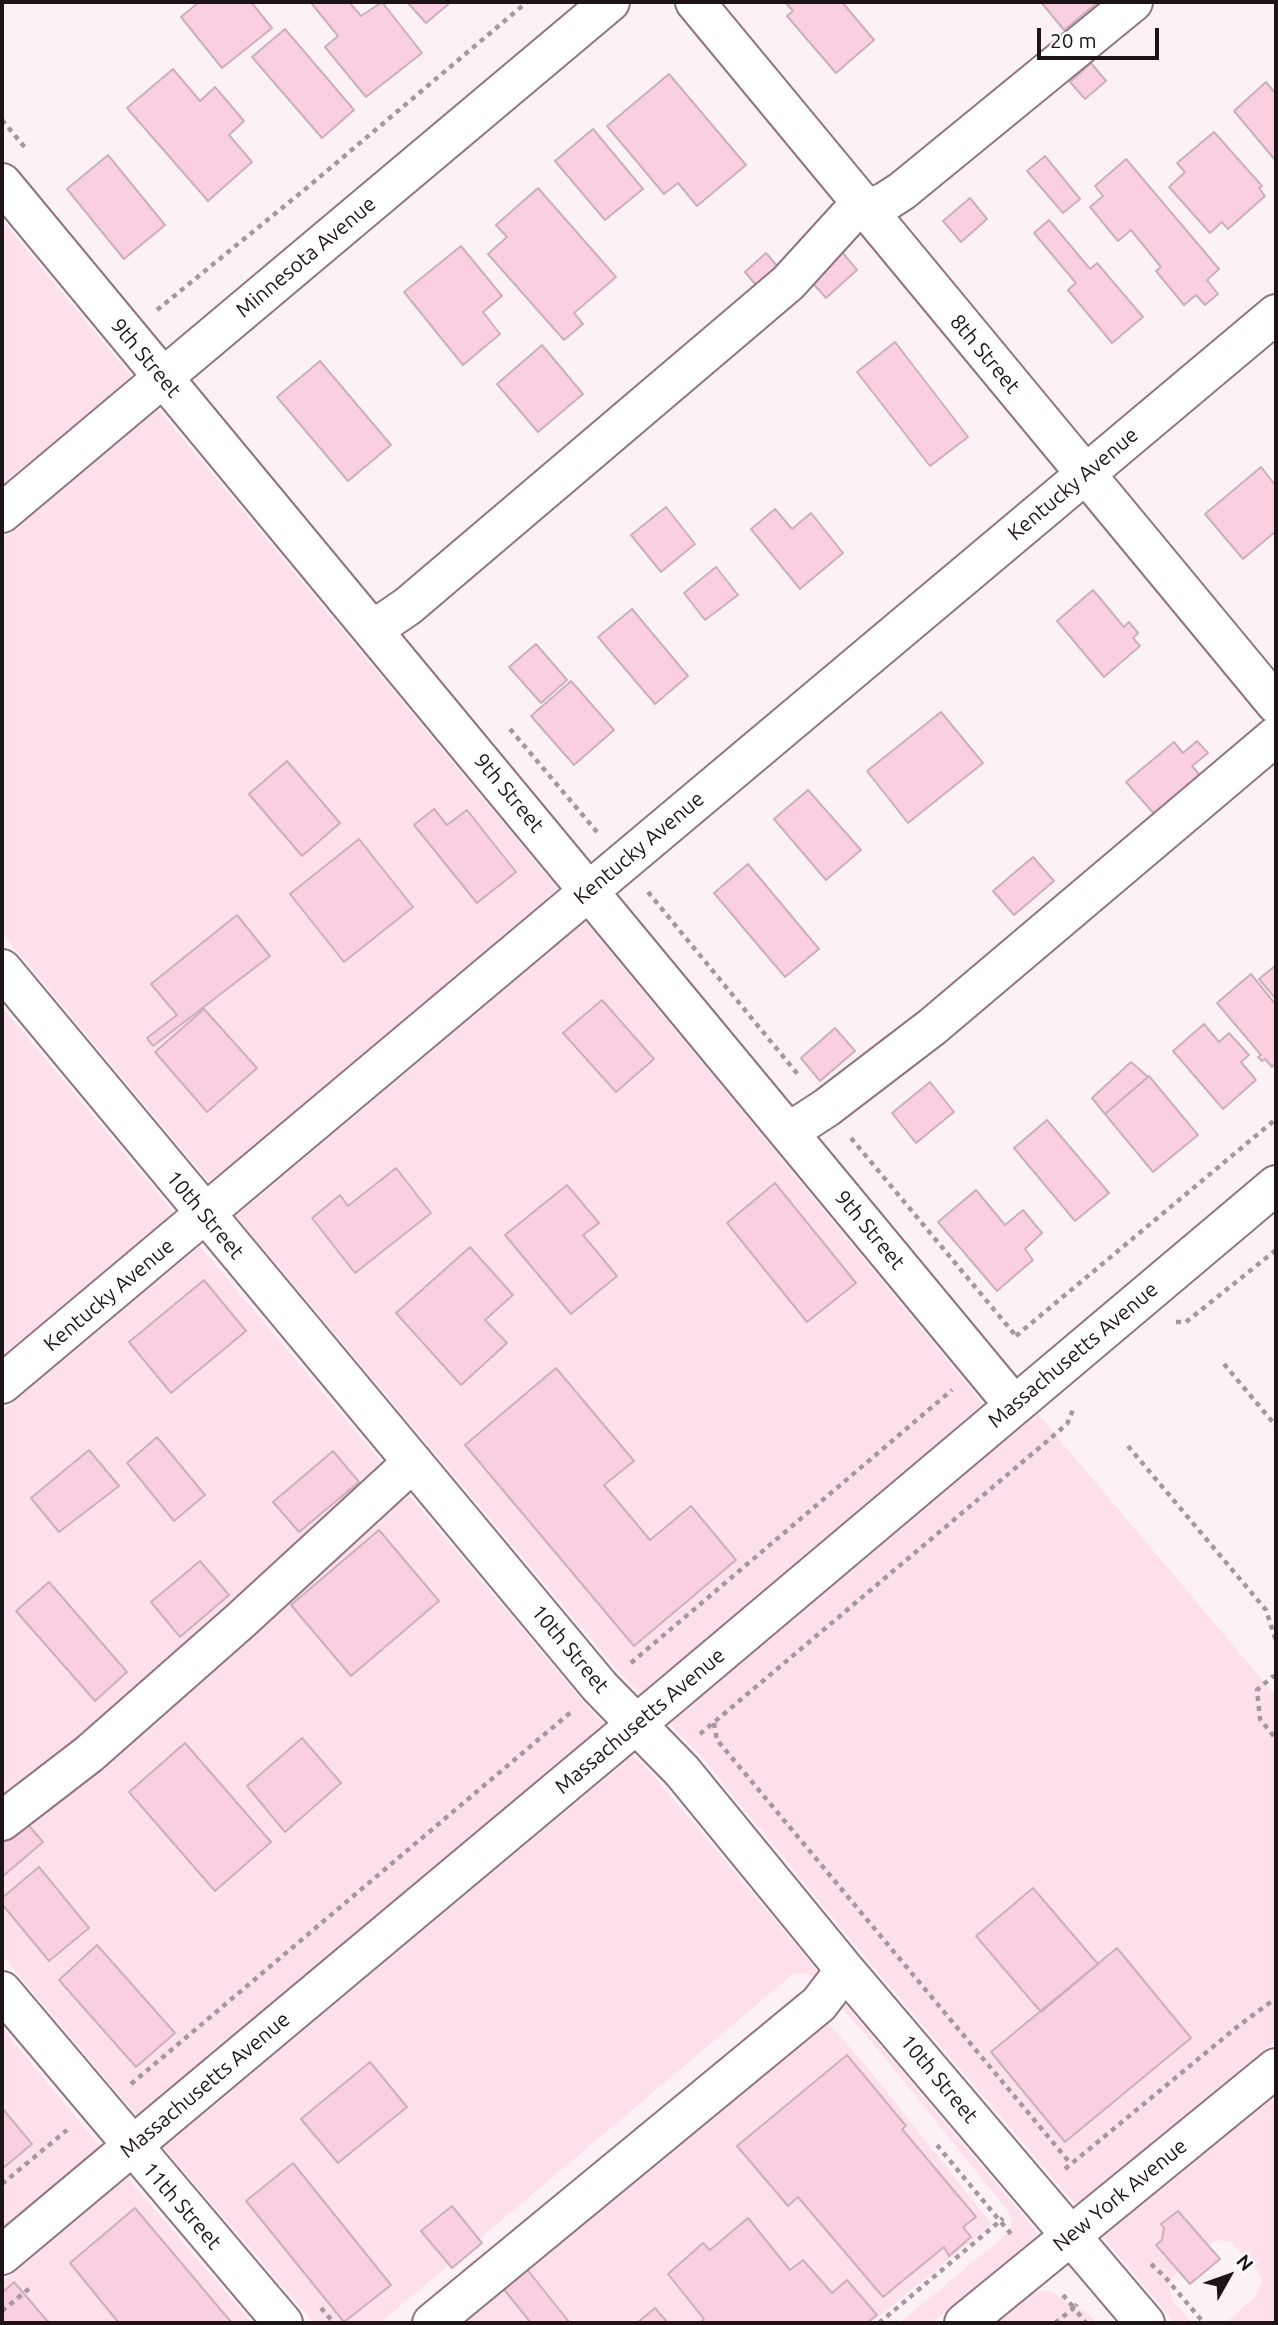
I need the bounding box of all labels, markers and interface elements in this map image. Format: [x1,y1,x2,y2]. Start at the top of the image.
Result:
scale bar [1040,14,1162,58]
text: 20 m [1050,28,1097,52]
street label: Minnesota Avenue [231,191,381,323]
street label: 8th Street [945,309,1025,399]
street label: 9th Street [106,313,186,403]
street label: Kentucky Avenue [1003,422,1143,546]
street label: 9th Street [469,748,549,838]
street label: Kentucky Avenue [569,786,709,910]
street label: 10th Street [161,1166,249,1264]
street label: 9th Street [830,1185,910,1275]
street label: Kentucky Avenue [39,1233,179,1357]
street label: Massachusetts Avenue [983,1277,1163,1433]
street label: 10th Street [526,1600,614,1698]
street label: Massachusetts Avenue [550,1643,730,1799]
street label: Massachusetts Avenue [115,2007,295,2163]
street label: 10th Street [895,2030,983,2128]
street label: New York Avenue [1048,2133,1192,2257]
street label: 11th Street [137,2157,227,2255]
north arrow [1194,2241,1264,2311]
text: N [1232,2250,1258,2275]

